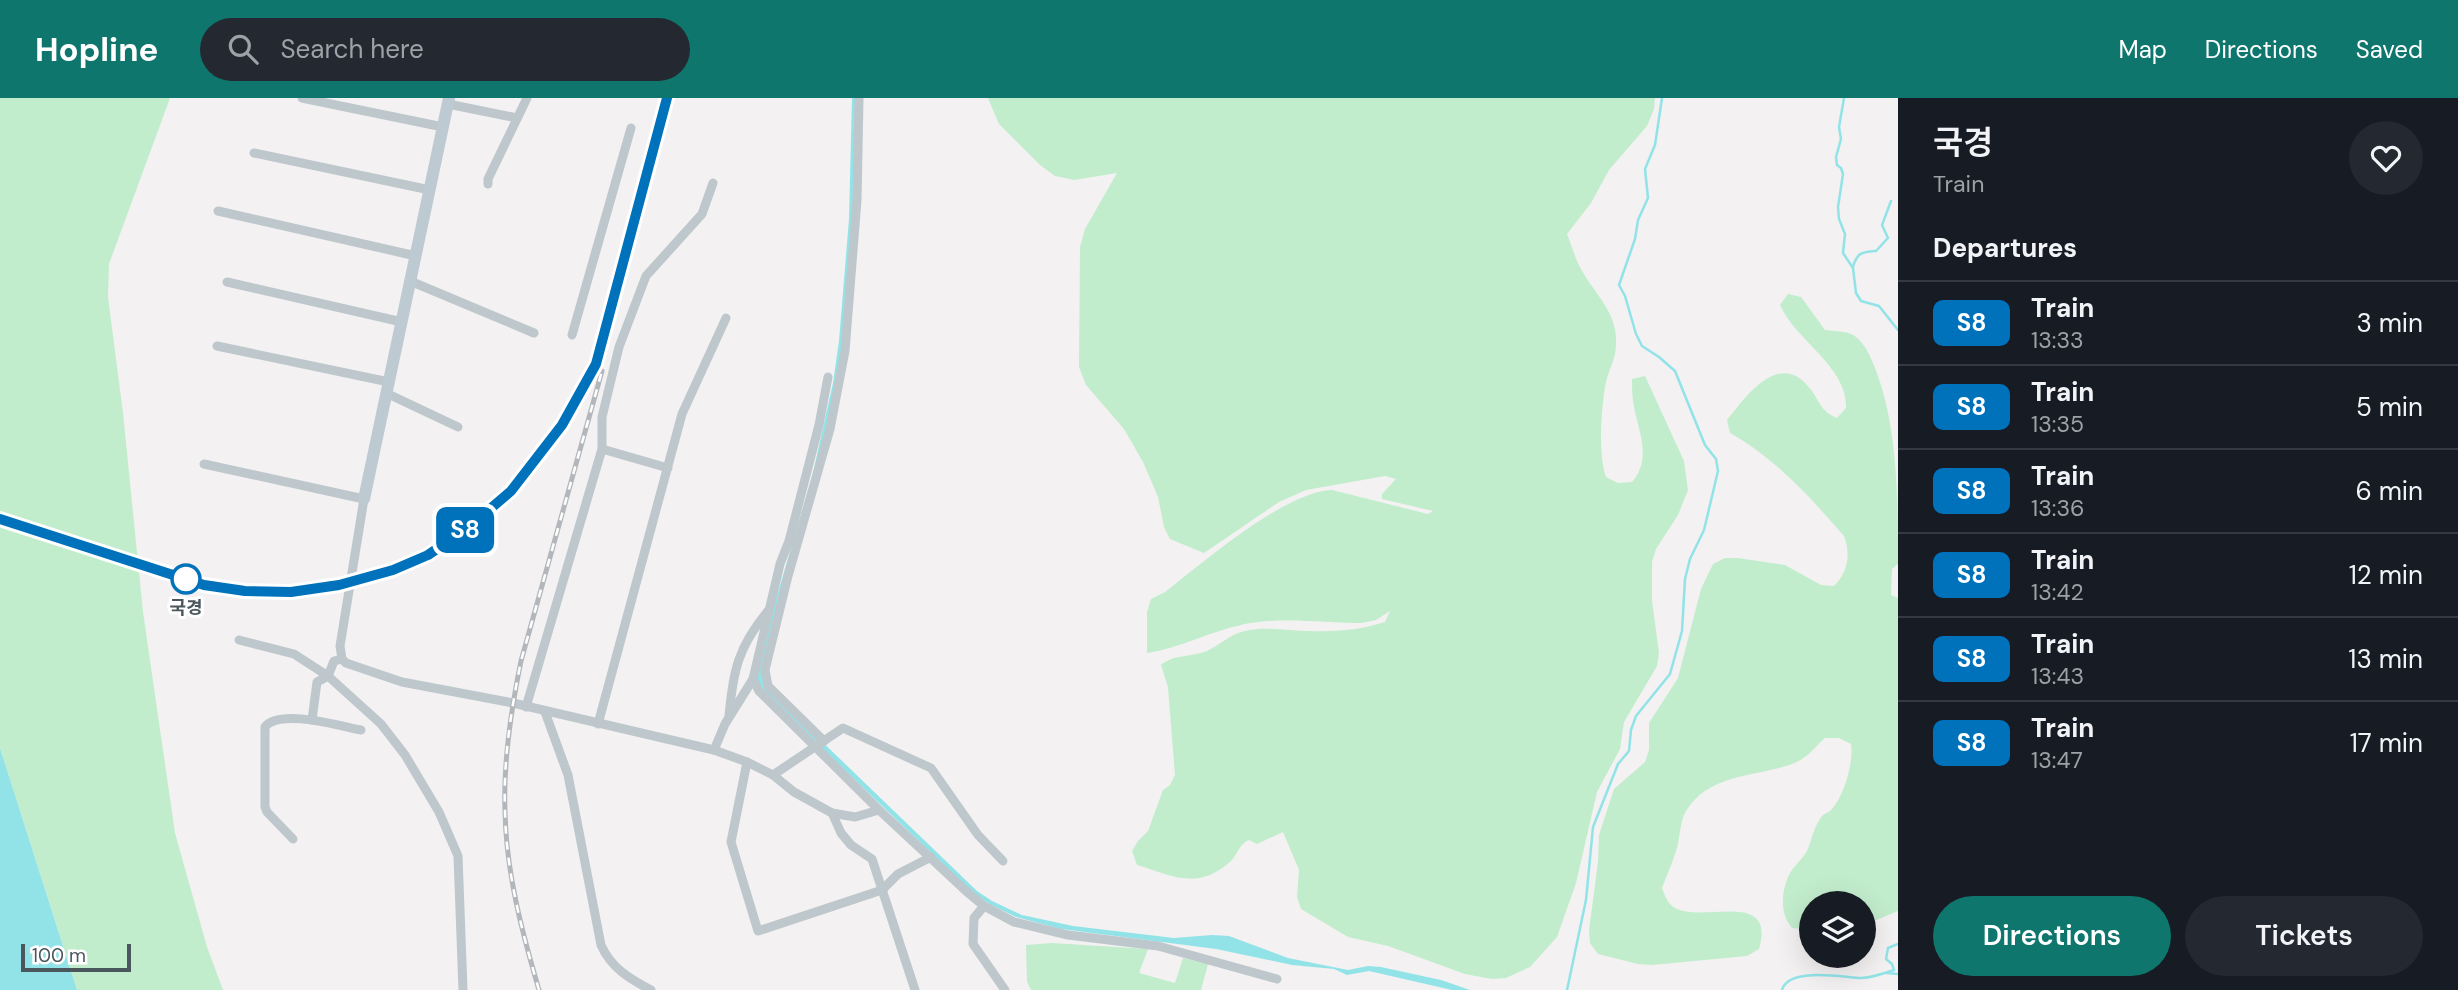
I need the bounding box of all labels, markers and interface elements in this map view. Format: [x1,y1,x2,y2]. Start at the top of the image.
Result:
search box [200,18,690,81]
text: Hopline [35,28,158,71]
icon: search [224,30,262,68]
text: Search here [280,32,424,66]
text: Map [2119,34,2167,65]
text: Directions [2205,34,2318,65]
text: Saved [2356,34,2423,65]
text: 국경 [1933,121,1994,164]
button: heart [2349,121,2423,195]
text: Train [1933,169,1984,199]
text: Departures [1933,231,2077,265]
text: Train [2031,291,2094,325]
text: 3 min [2356,306,2423,340]
text: S8 [1957,307,1986,338]
text: 13:33 [2031,325,2084,355]
text: Train [2031,375,2094,409]
text: 5 min [2356,390,2423,424]
text: S8 [1957,391,1986,422]
text: 13:35 [2031,409,2084,439]
text: Train [2031,459,2094,493]
text: 6 min [2355,474,2423,508]
text: S8 [1957,475,1986,506]
text: 13:36 [2031,493,2084,523]
line badge: S8 [434,507,496,553]
text: S8 [450,514,480,545]
text: Train [2031,543,2094,577]
text: 12 min [2349,558,2423,592]
text: S8 [1957,559,1986,590]
marker: 국경 [171,564,201,594]
text: 13:42 [2031,577,2084,607]
place label: 국경 [169,596,203,620]
text: Train [2031,627,2094,661]
text: 13 min [2348,642,2423,676]
text: S8 [1957,643,1986,674]
text: 13:43 [2031,661,2084,691]
text: Train [2031,711,2094,745]
text: 17 min [2350,726,2423,760]
text: S8 [1957,727,1986,758]
text: 13:47 [2031,745,2083,775]
map controls [1799,891,1876,968]
button: layers [1799,891,1876,968]
button: Directions [1933,896,2171,976]
button: Tickets [2185,896,2423,976]
scale bar [21,941,131,973]
text: 100 m [32,943,86,968]

